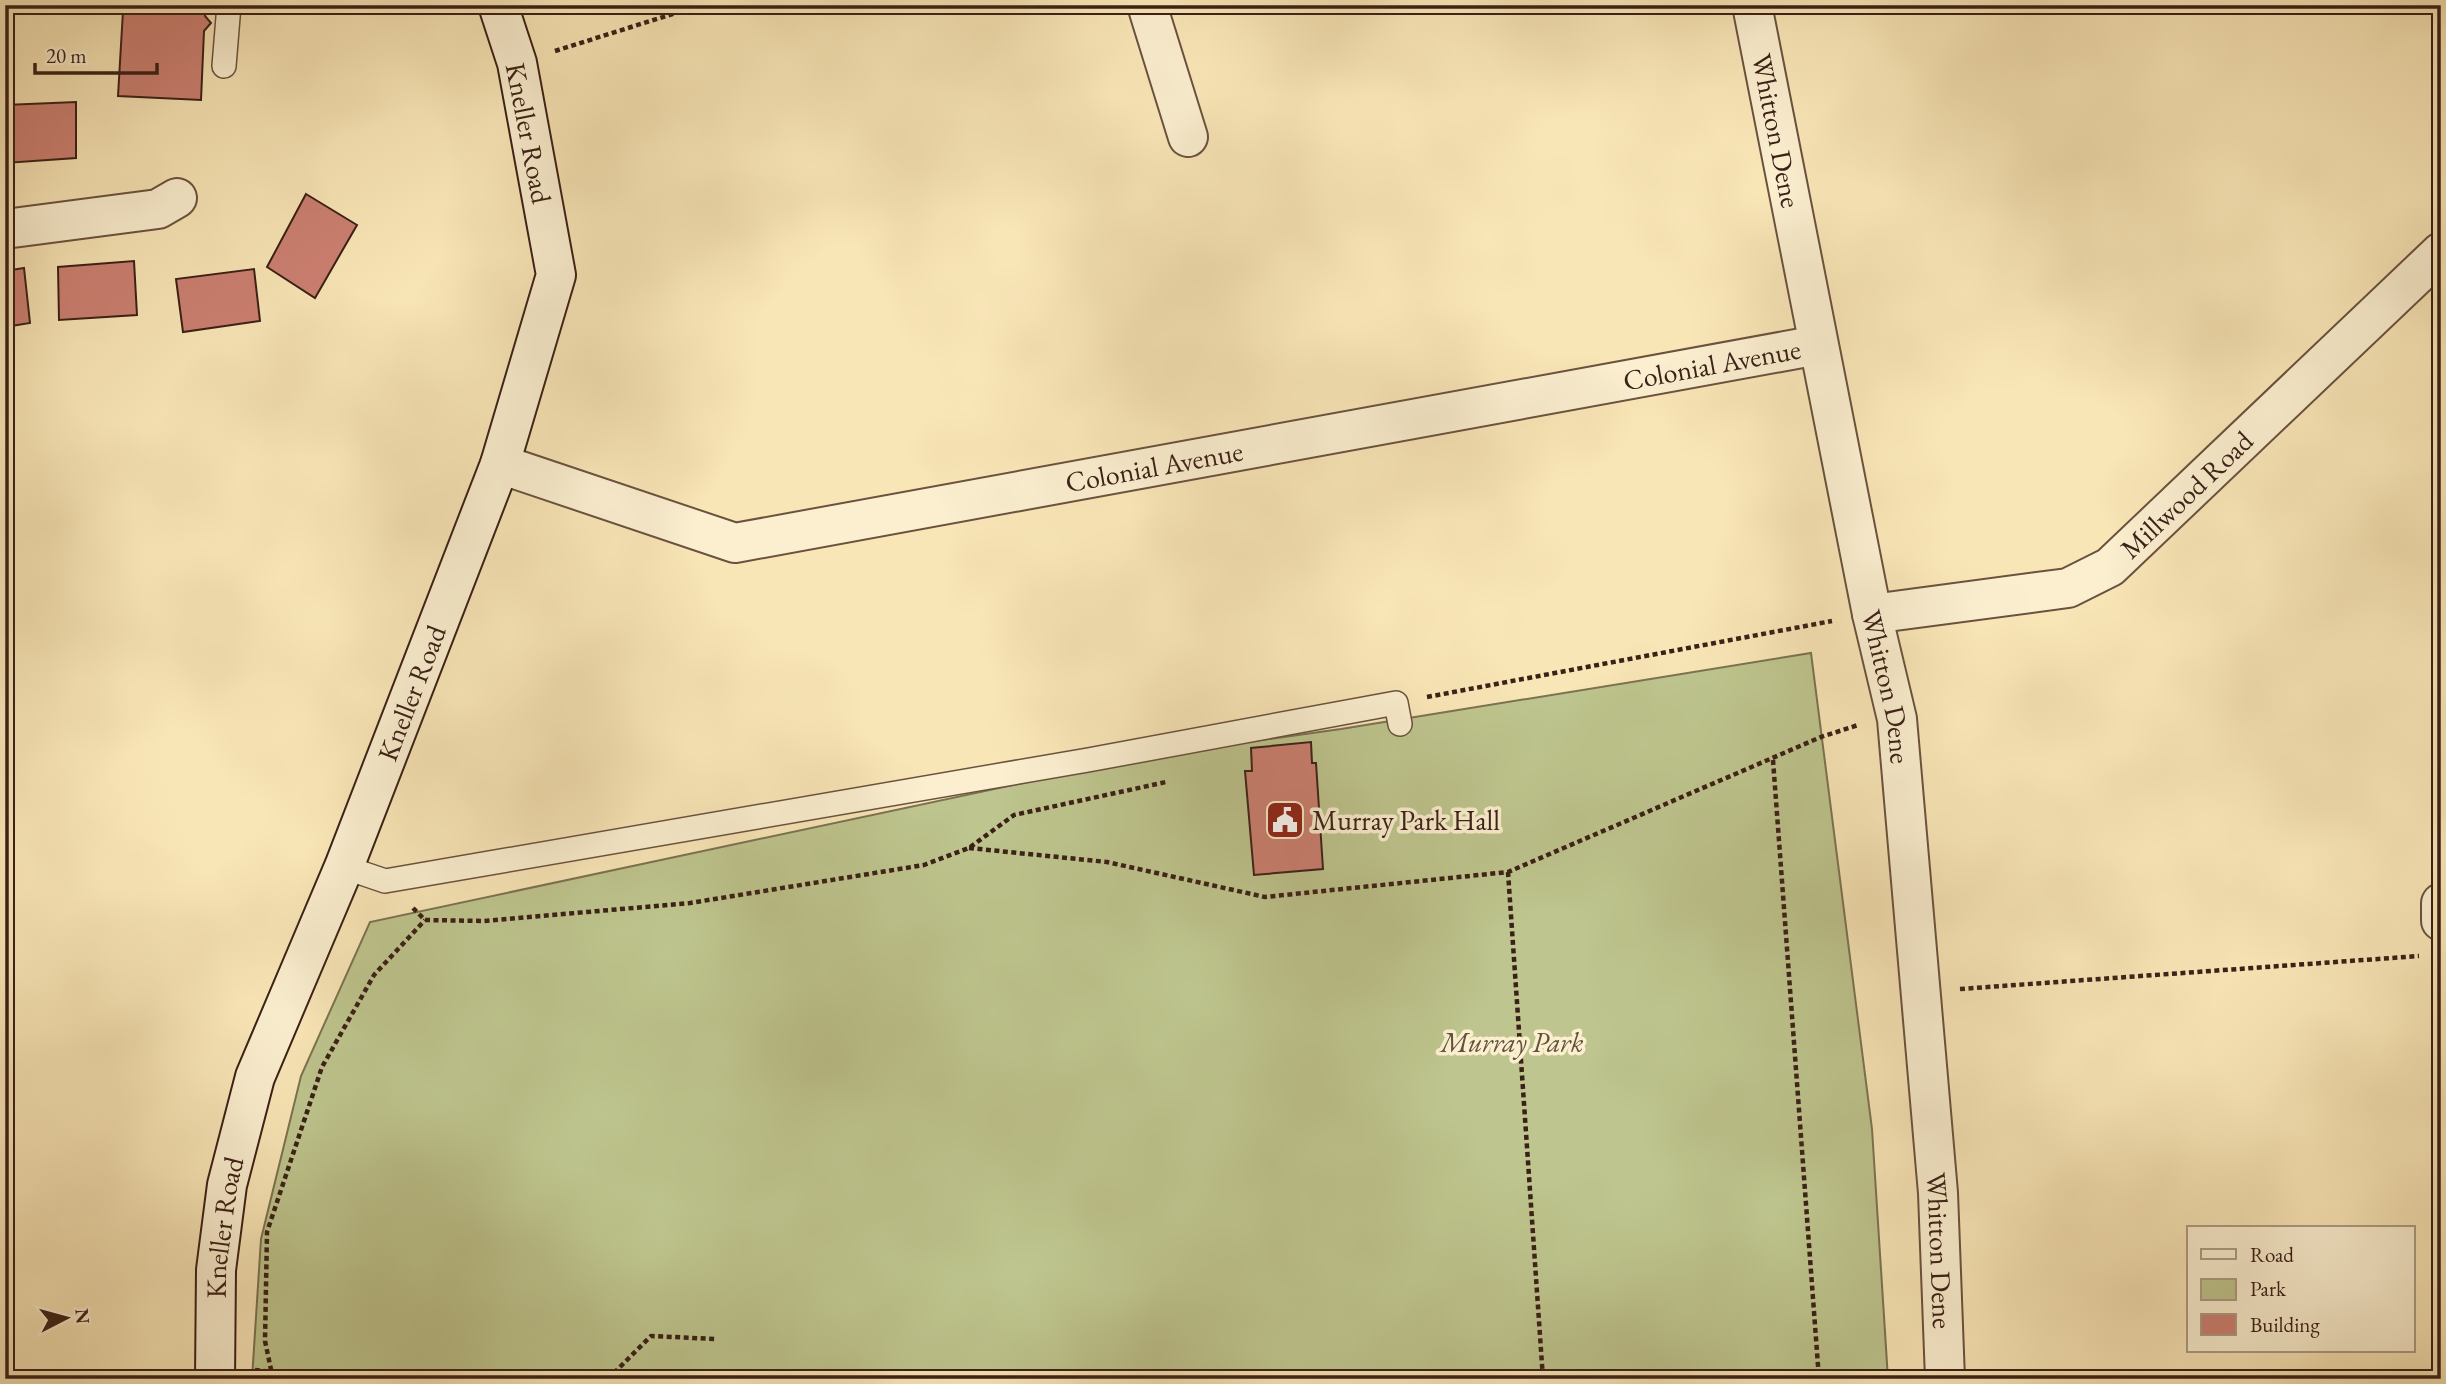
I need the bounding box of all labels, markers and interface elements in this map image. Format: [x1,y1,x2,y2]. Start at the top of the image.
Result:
scale bar [35,32,158,76]
text: 20 m [46,42,87,69]
street label: Whitton Dene [1744,50,1810,211]
street label: Kneller Road [498,60,560,207]
street label: Colonial Avenue [1620,331,1804,398]
street label: Millwood Road [2112,422,2261,566]
street label: Colonial Avenue [1063,433,1246,500]
street label: Whitton Dene [1854,606,1919,765]
street label: Kneller Road [369,619,454,766]
public building icon: Murray Park Hall [1264,799,1306,841]
place label: Murray Park Hall [1312,802,1500,838]
park label: Murray Park [1439,1024,1584,1060]
street label: Kneller Road [198,1152,252,1299]
street label: Whitton Dene [1918,1171,1961,1330]
legend [2187,1226,2414,1352]
text: Road [2250,1241,2294,1268]
text: Park [2250,1275,2287,1302]
north arrow [32,1282,102,1352]
text: N [69,1307,96,1326]
text: Building [2250,1311,2320,1338]

